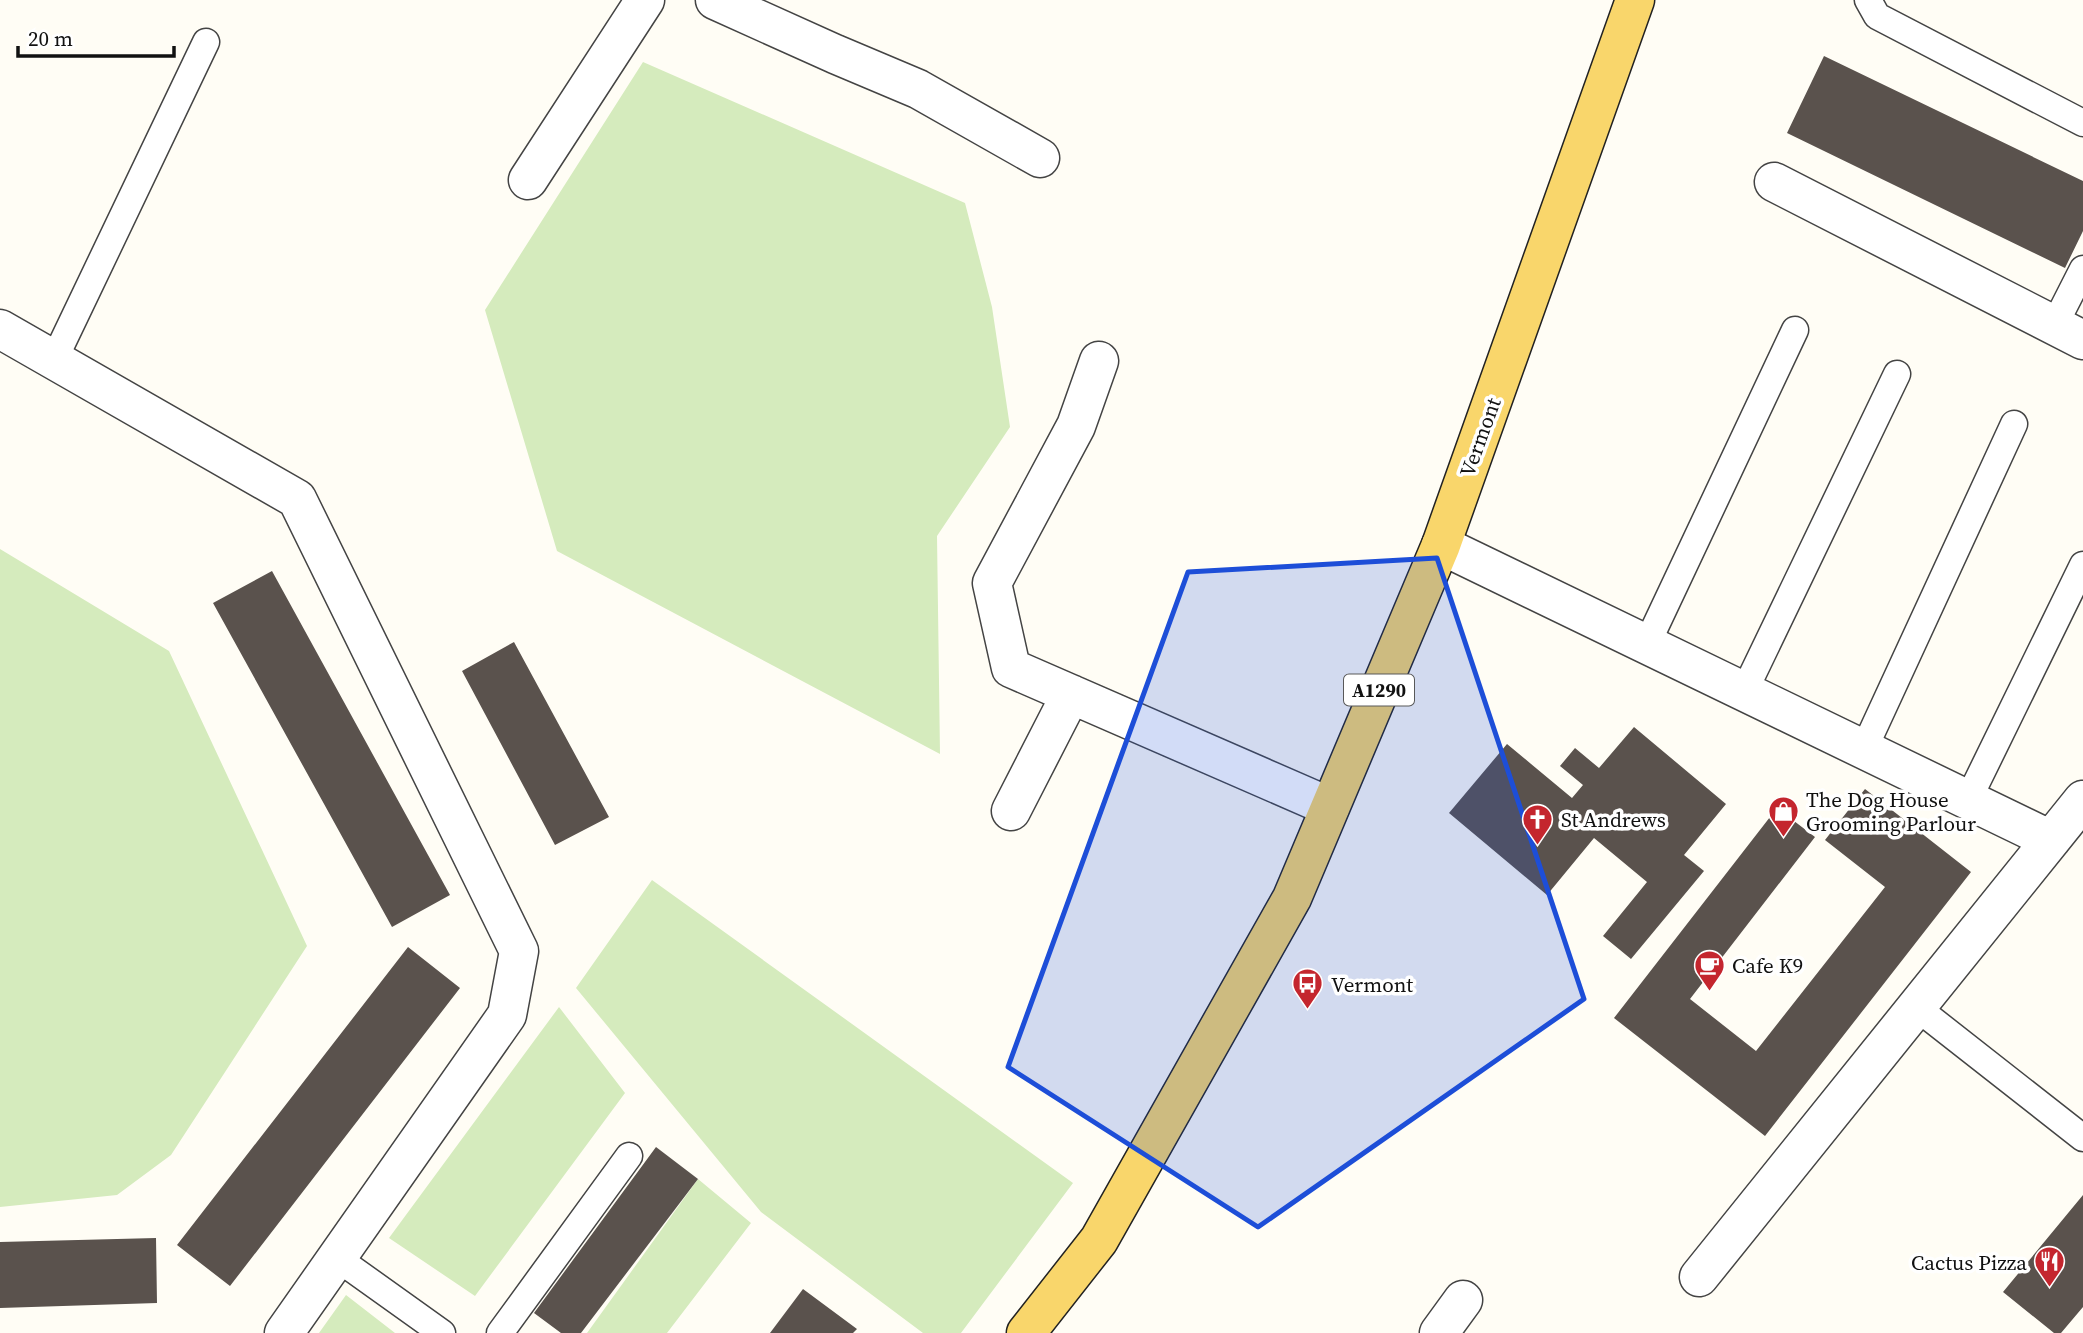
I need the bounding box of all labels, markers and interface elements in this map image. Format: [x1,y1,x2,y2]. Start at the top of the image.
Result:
scale bar [18,14,173,58]
text: 20 m [28,24,73,53]
street label: Vermont [1452,393,1508,481]
road number: A1290 [1344,674,1414,706]
place label: The Dog House Grooming Parlour [1806,785,1976,838]
shop icon: The Dog House Grooming Parlour [1766,794,1800,838]
church icon: St Andrews [1521,802,1555,846]
place label: St Andrews [1561,805,1666,834]
cafe icon: Cafe K9 [1692,948,1726,992]
place label: Cafe K9 [1732,951,1803,980]
bus stop icon: Vermont [1291,967,1325,1011]
place label: Vermont [1331,970,1413,999]
restaurant icon: Cactus Pizza [2033,1245,2067,1289]
place label: Cactus Pizza [1911,1248,2027,1277]

